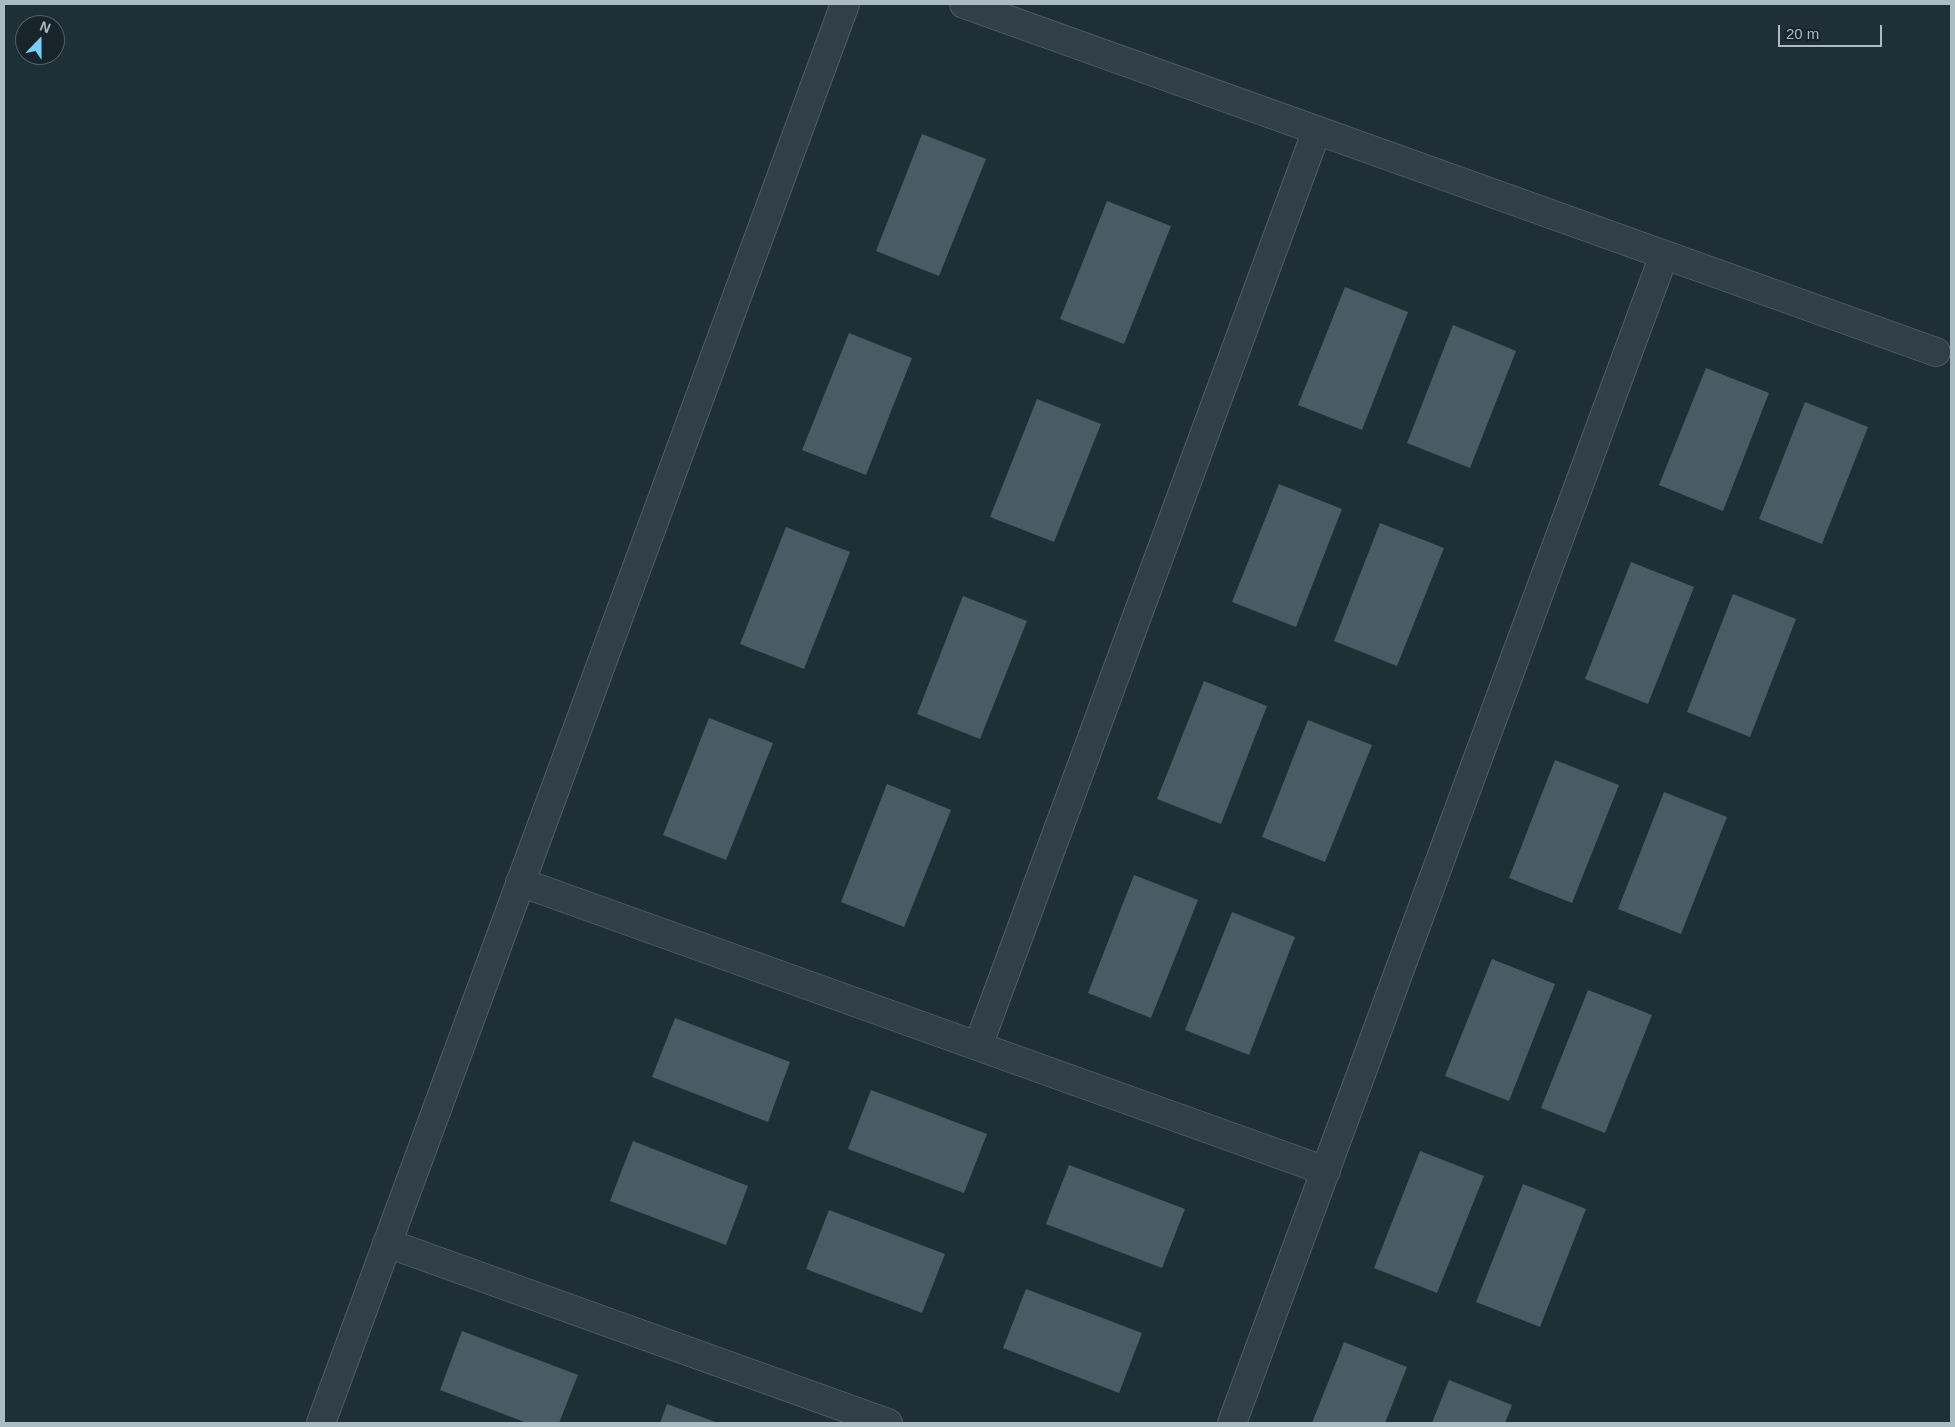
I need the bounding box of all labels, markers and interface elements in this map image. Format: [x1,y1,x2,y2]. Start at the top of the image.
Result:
north arrow [15,15,65,65]
scale bar [1780,15,1884,47]
text: N [38,18,53,36]
text: 20 m [1786,25,1819,42]

